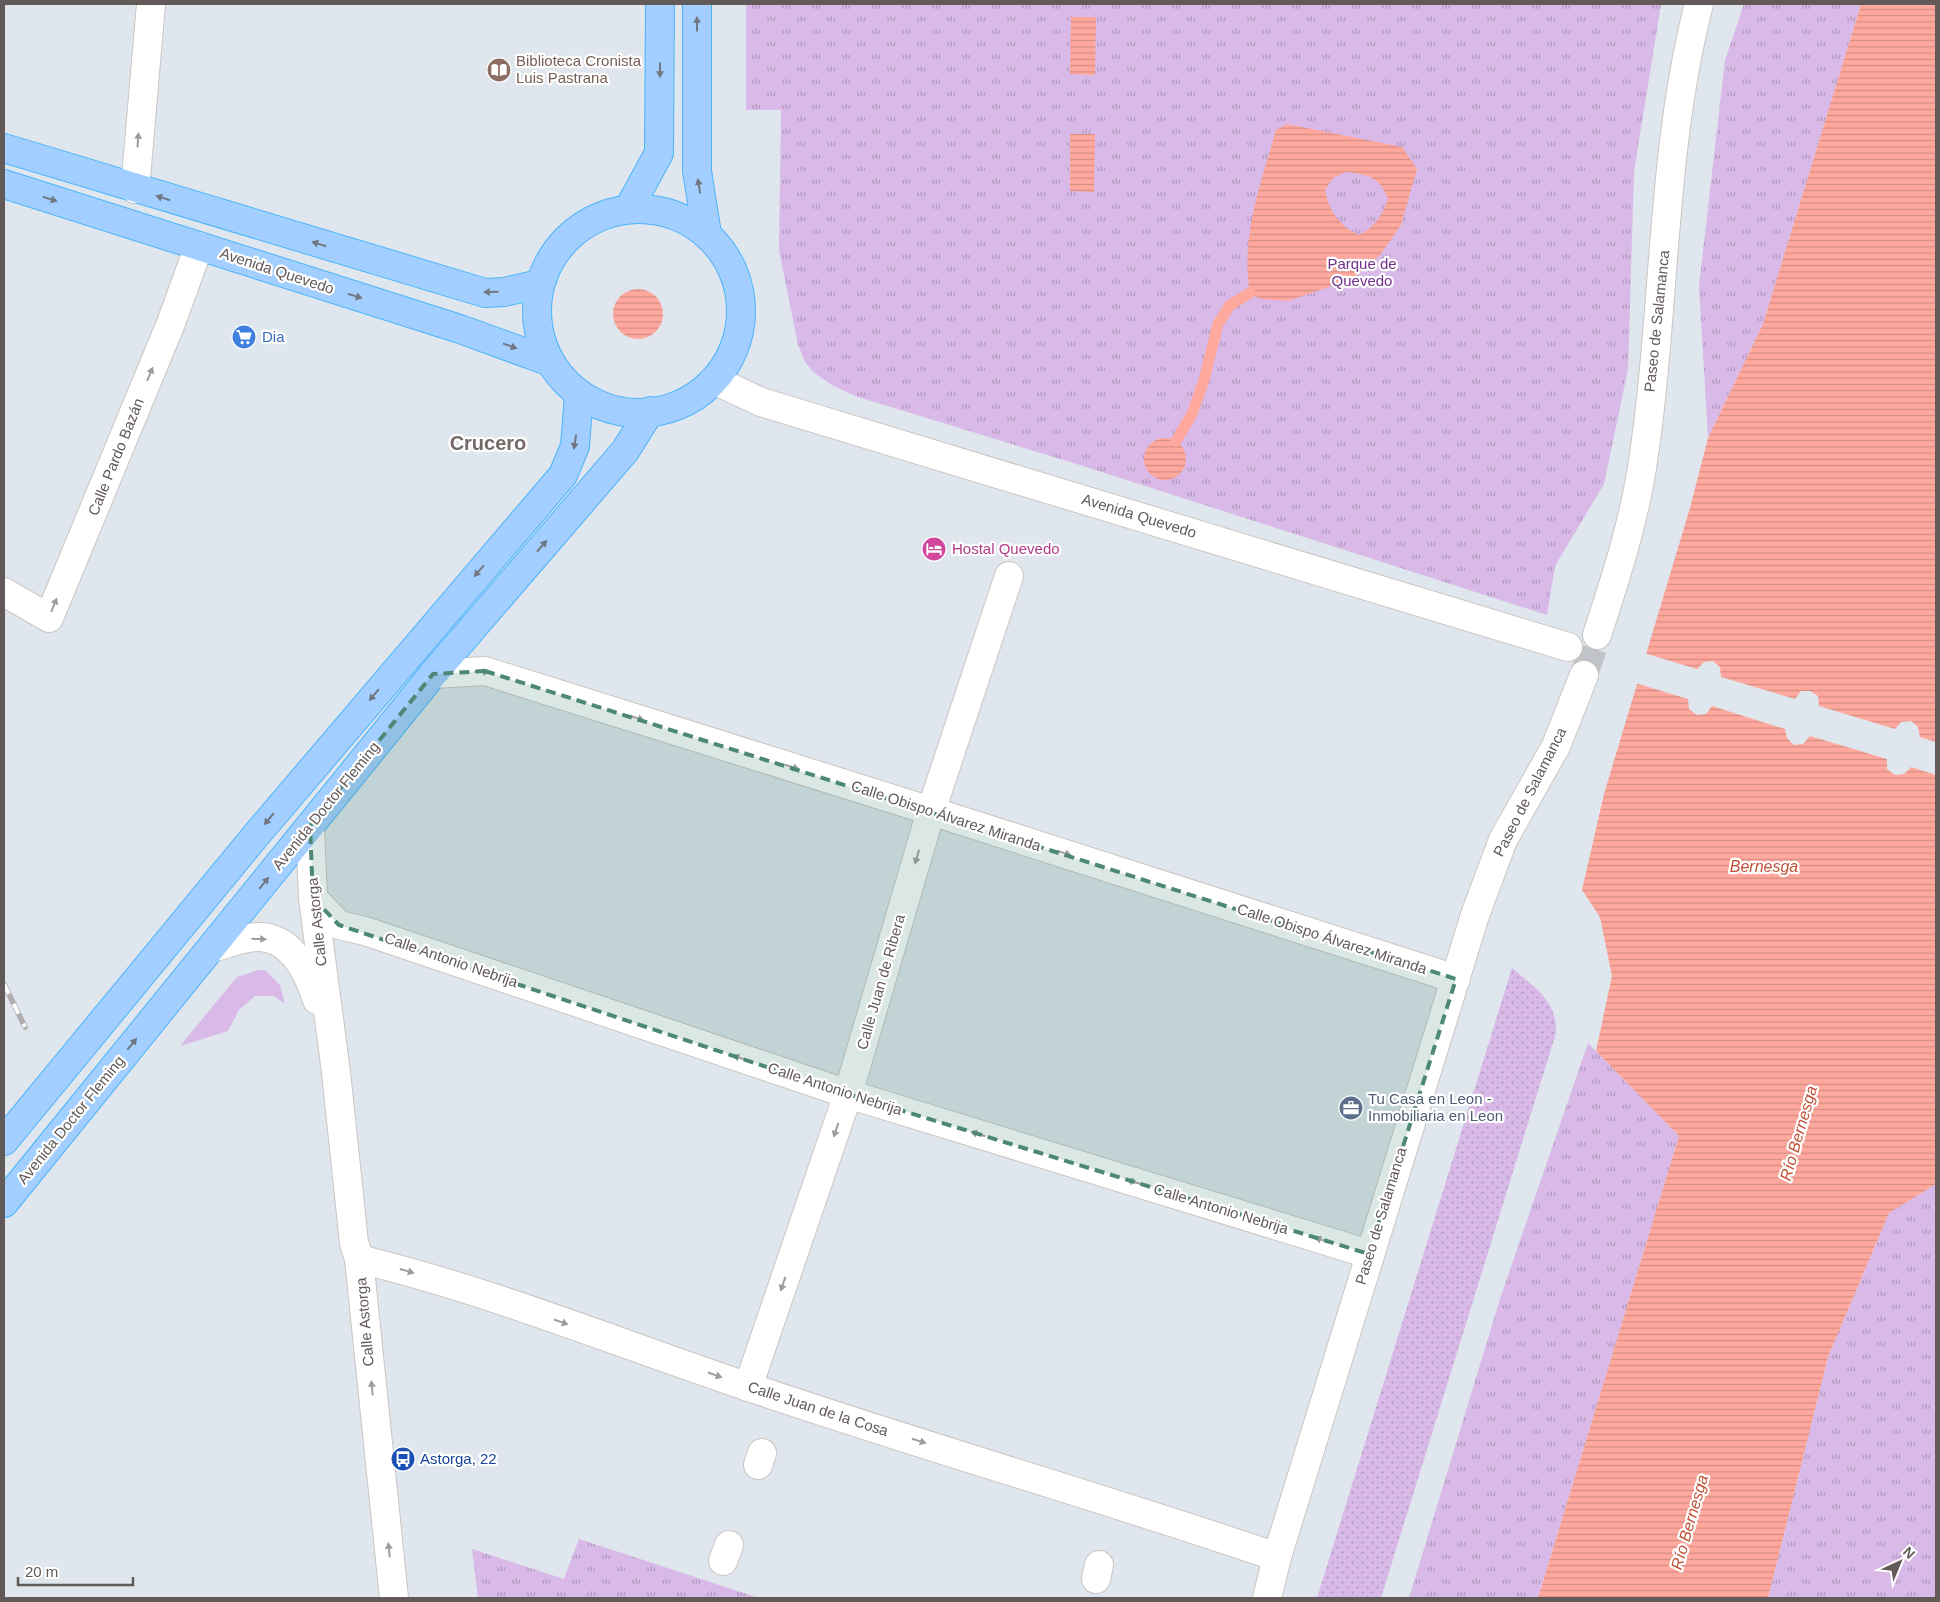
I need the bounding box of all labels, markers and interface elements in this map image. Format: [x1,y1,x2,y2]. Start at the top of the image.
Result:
one-way arrow [693,16,701,32]
place label: Biblioteca Cronista Luis Pastrana [516,52,642,86]
library icon: Biblioteca Cronista Luis Pastrana [486,57,512,83]
one-way arrow [656,62,664,78]
one-way arrow [134,132,142,148]
one-way arrow [695,178,703,194]
one-way arrow [155,193,170,201]
one-way arrow [43,195,58,203]
one-way arrow [311,240,326,248]
street label: Avenida Quevedo [218,244,336,297]
street label: Paseo de Salamanca [1641,249,1672,393]
park label: Parque de Quevedo [1327,255,1397,289]
one-way arrow [483,289,499,297]
one-way arrow [348,292,363,300]
supermarket icon: Dia [231,324,257,350]
place label: Dia [262,328,285,345]
one-way arrow [503,342,518,350]
one-way arrow [146,367,154,381]
street label: Calle Pardo Bazán [84,396,147,518]
district label: Crucero [450,432,526,454]
one-way arrow [570,435,578,451]
street label: Avenida Quevedo [1080,490,1199,541]
hotel icon: Hostal Quevedo [921,536,947,562]
one-way arrow [536,540,548,552]
place label: Hostal Quevedo [952,540,1060,557]
one-way arrow [474,565,485,578]
one-way arrow [51,598,59,612]
one-way arrow [474,668,490,676]
one-way arrow [369,689,380,702]
one-way arrow [630,715,645,723]
street label: Paseo de Salamanca [1490,724,1570,859]
street label: Avenida Doctor Fleming [269,738,383,873]
one-way arrow [785,764,800,771]
street label: Calle Obispo Álvarez Miranda [849,777,1044,854]
one-way arrow [264,813,275,826]
one-way arrow [913,850,921,865]
one-way arrow [1057,850,1072,858]
water label: Bernesga [1730,858,1798,875]
street label: Calle Astorga [303,876,330,967]
one-way arrow [259,877,270,890]
street label: Calle Obispo Álvarez Miranda [1235,900,1430,977]
street label: Calle Juan de Ribera [853,912,908,1052]
street label: Calle Antonio Nebrija [382,929,521,991]
one-way arrow [252,935,268,943]
one-way arrow [127,1038,138,1051]
street label: Avenida Doctor Fleming [14,1052,128,1187]
one-way arrow [733,1054,748,1061]
street label: Calle Antonio Nebrija [766,1059,905,1118]
water label: Río Bernesga [1777,1084,1820,1183]
place label: Tu Casa en Leon - Inmobiliaria en Leon [1368,1090,1503,1124]
office icon: Tu Casa en Leon - Inmobiliaria en Leon [1338,1095,1364,1121]
one-way arrow [832,1123,839,1138]
one-way arrow [971,1130,986,1138]
street label: Paseo de Salamanca [1352,1145,1410,1287]
one-way arrow [1126,1177,1141,1185]
street label: Calle Antonio Nebrija [1152,1180,1291,1237]
one-way arrow [1315,1235,1330,1243]
one-way arrow [399,1268,414,1276]
street label: Calle Astorga [352,1276,377,1367]
one-way arrow [779,1277,787,1292]
one-way arrow [554,1318,569,1326]
one-way arrow [707,1372,722,1379]
street label: Calle Juan de la Cosa [746,1378,891,1439]
one-way arrow [367,1380,375,1396]
one-way arrow [912,1438,927,1446]
bus stop icon: Astorga, 22 [390,1446,416,1472]
place label: Astorga, 22 [420,1450,497,1467]
water label: Río Bernesga [1668,1473,1711,1572]
north arrow [1875,1537,1925,1587]
one-way arrow [385,1541,393,1557]
text: N [1900,1543,1918,1562]
scale bar [18,1554,132,1586]
text: 20 m [25,1563,58,1580]

